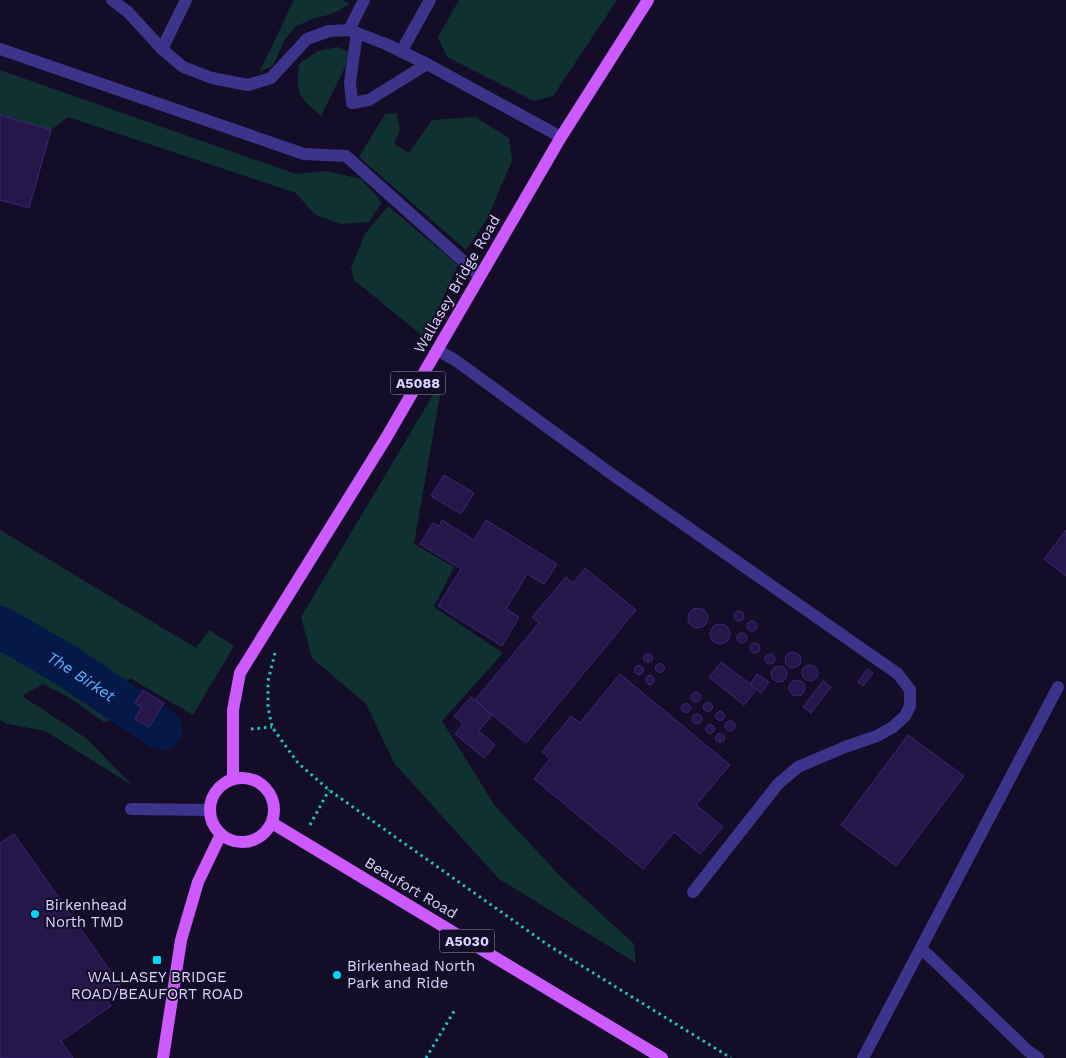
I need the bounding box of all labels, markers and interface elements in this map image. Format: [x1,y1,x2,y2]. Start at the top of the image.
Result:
street label: Wallasey Bridge Road [410,212,504,356]
road number: A5088 [390,372,446,394]
water label: The Birket [44,647,119,706]
street label: Beaufort Road [362,853,460,923]
place label: Birkenhead North TMD [45,896,127,931]
marker: Birkenhead North TMD [29,908,41,920]
road number: A5030 [440,929,494,952]
marker: WALLASEY BRIDGE ROAD/BEAUFORT ROAD [151,954,163,966]
place label: Birkenhead North Park and Ride [347,957,475,992]
place label: WALLASEY BRIDGE ROAD/BEAUFORT ROAD [71,968,243,1003]
marker: Birkenhead North Park and Ride [331,969,343,981]

